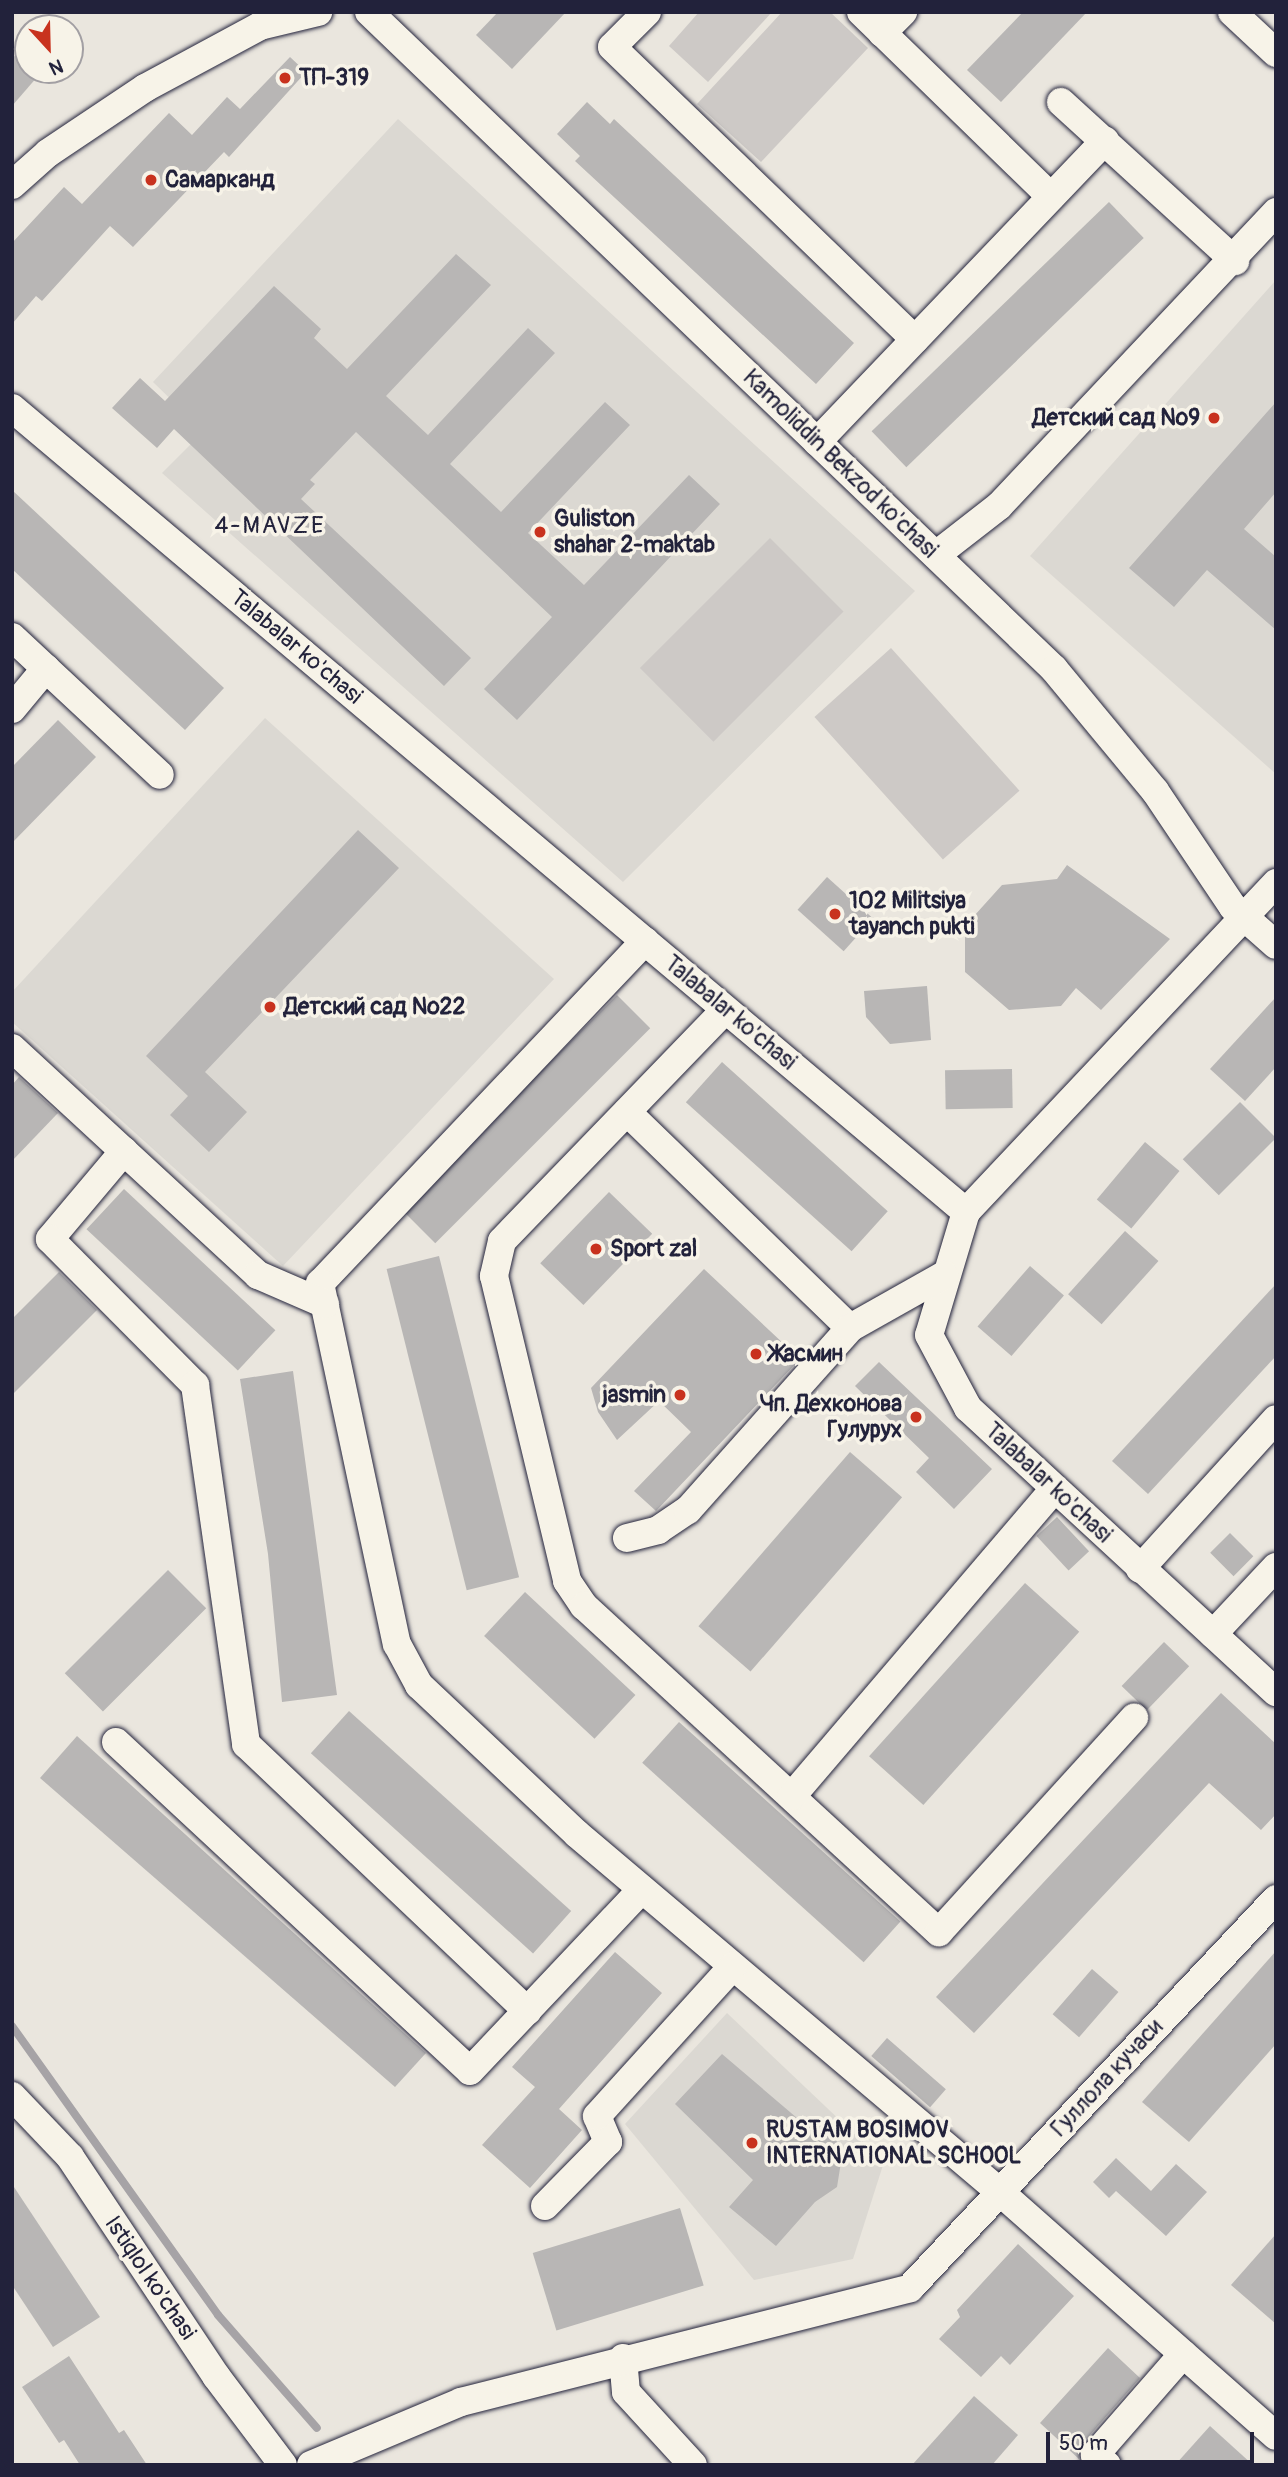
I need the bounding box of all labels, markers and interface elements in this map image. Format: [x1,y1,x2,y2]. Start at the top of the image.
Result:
north arrow [14,14,84,84]
text: N [46,53,67,80]
place label: ТП-319 [299,64,369,92]
marker: ТП-319 [277,70,293,86]
place label: Самарканд [165,166,274,194]
marker: Самарканд [143,172,159,188]
street label: Kamoliddin Bekzod ko'chasi [737,364,943,564]
place label: Детский сад №9 [1033,404,1200,432]
marker: Детский сад №9 [1206,410,1222,426]
place label: Guliston shahar 2-maktab [554,505,715,559]
district label: 4-MAVZE [215,512,325,540]
marker: Guliston shahar 2-maktab [532,524,548,540]
street label: Talabalar ko'chasi [224,584,368,710]
place label: 102 Militsiya tayanch pukti [849,887,975,941]
marker: 102 Militsiya tayanch pukti [827,906,843,922]
street label: Talabalar ko'chasi [658,950,802,1076]
place label: Детский сад №22 [284,993,465,1021]
marker: Детский сад №22 [262,999,278,1015]
place label: Sport zal [610,1235,697,1263]
marker: Sport zal [588,1241,604,1257]
place label: Жасмин [770,1340,843,1368]
marker: Жасмин [748,1346,764,1362]
place label: jasmin [602,1381,666,1409]
marker: jasmin [672,1387,688,1403]
place label: Чп. Дехконова Гулурух [760,1390,902,1444]
marker: Чп. Дехконова Гулурух [908,1409,924,1425]
street label: Talabalar ko'chasi [979,1417,1117,1549]
street label: Гуллола кучаси [1045,2013,1169,2143]
place label: RUSTAM BOSIMOV INTERNATIONAL SCHOOL [766,2116,1021,2170]
marker: RUSTAM BOSIMOV INTERNATIONAL SCHOOL [744,2135,760,2151]
street label: Istiqlol ko'chasi [99,2211,201,2345]
scale bar [1050,2418,1258,2462]
text: 50 m [1059,2430,1108,2457]

